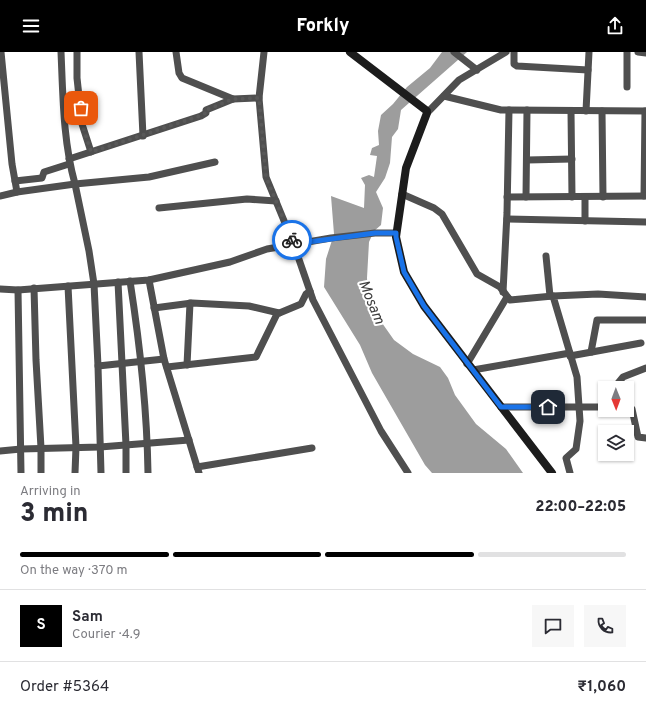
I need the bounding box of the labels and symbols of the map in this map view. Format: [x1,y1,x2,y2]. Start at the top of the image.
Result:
pin [64,91,98,125]
courier [272,220,312,260]
water label: Mosam [353,278,388,328]
north arrow [598,381,634,417]
pin [531,390,565,424]

